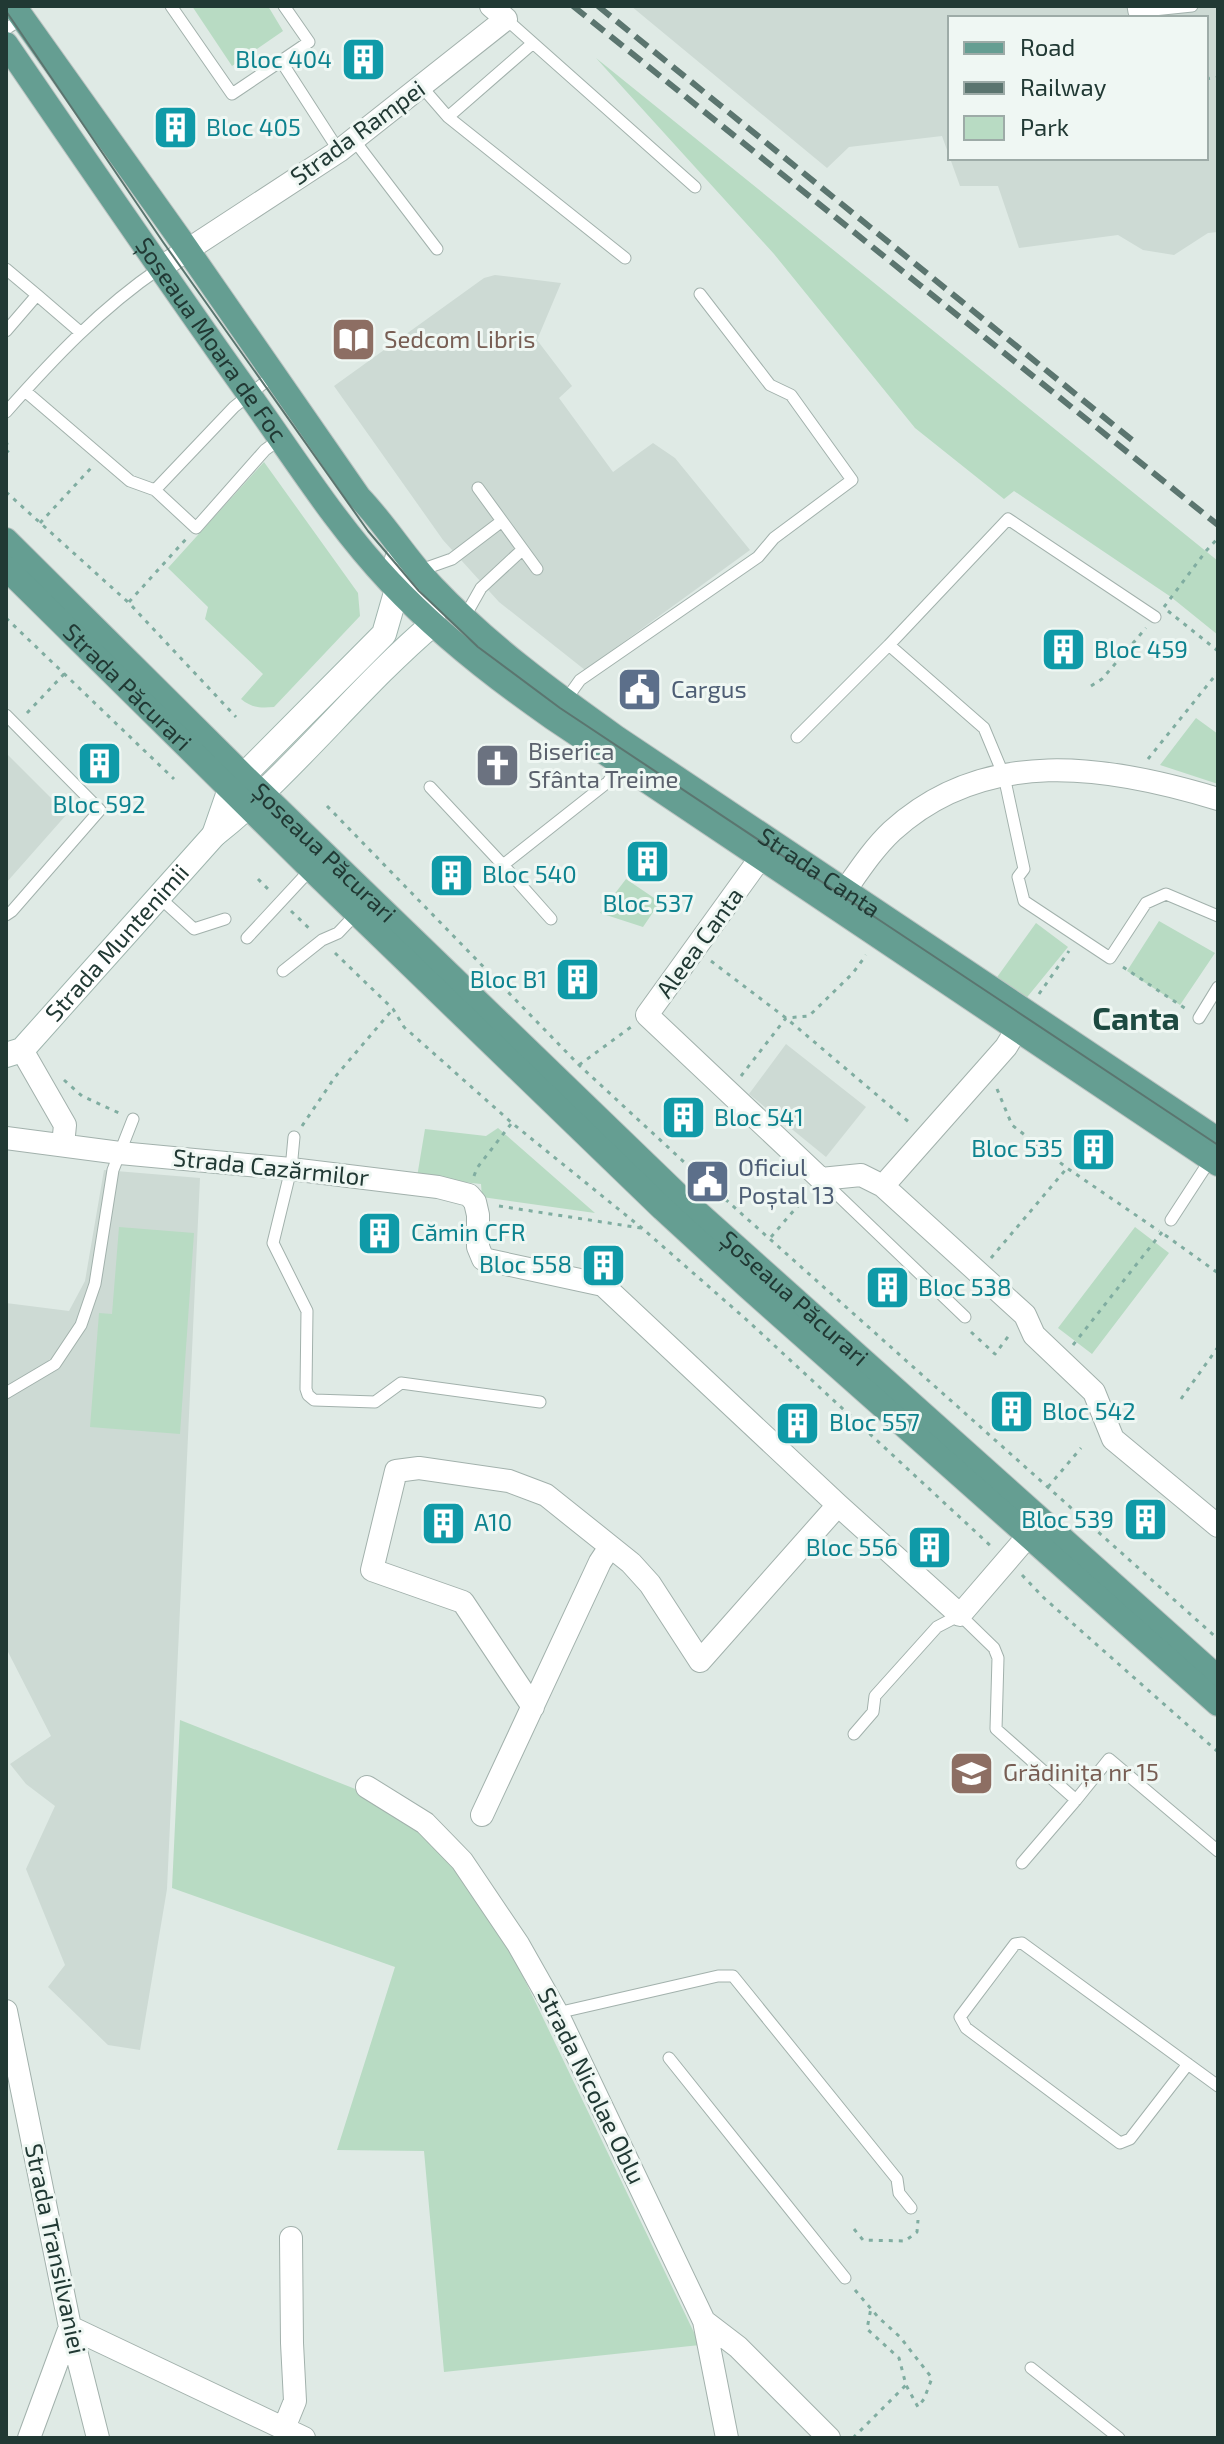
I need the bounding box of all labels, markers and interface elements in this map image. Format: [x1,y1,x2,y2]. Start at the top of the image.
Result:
legend [948,16,1208,160]
text: Road [1020,32,1075,61]
building icon: Bloc 404 [339,36,387,84]
place label: Bloc 404 [235,44,332,73]
text: Railway [1020,72,1107,101]
street label: Strada Rampei [284,73,430,190]
building icon: Bloc 405 [151,104,199,152]
place label: Bloc 405 [206,112,301,141]
text: Park [1020,112,1069,141]
street label: Șoseaua Moara de Foc [129,231,294,447]
library icon: Sedcom Libris [329,316,377,364]
place label: Sedcom Libris [384,324,535,353]
street label: Strada Păcurari [58,617,198,756]
building icon: Bloc 459 [1039,626,1087,674]
place label: Bloc 459 [1094,634,1188,663]
public building icon: Cargus [616,666,664,714]
place label: Cargus [671,674,747,703]
place label: Biserica Sfânta Treime [528,736,678,793]
building icon: Bloc 592 [75,739,123,787]
church icon: Biserica Sfânta Treime [473,742,521,790]
street label: Șoseaua Păcurari [245,776,403,928]
place label: Bloc 592 [53,789,145,818]
street label: Strada Canta [753,821,886,923]
building icon: Bloc 537 [624,838,672,886]
building icon: Bloc 540 [427,851,475,899]
street label: Strada Muntenimii [38,857,194,1027]
place label: Bloc 540 [482,859,577,888]
street label: Aleea Canta [649,881,749,1003]
place label: Bloc 537 [602,888,694,917]
building icon: Bloc B1 [554,956,602,1004]
place label: Bloc B1 [470,964,547,993]
district label: Canta [1092,998,1180,1036]
building icon: Bloc 541 [659,1094,707,1142]
place label: Bloc 541 [714,1102,804,1131]
building icon: Bloc 535 [1070,1125,1118,1173]
place label: Bloc 535 [971,1133,1063,1162]
street label: Strada Cazărmilor [172,1142,371,1191]
place label: Oficiul Poștal 13 [738,1152,835,1211]
public building icon: Oficiul Poștal 13 [683,1158,731,1206]
building icon: Cămin CFR [356,1209,404,1257]
place label: Cămin CFR [411,1217,526,1246]
street label: Șoseaua Păcurari [714,1224,875,1371]
building icon: Bloc 558 [579,1241,627,1289]
place label: Bloc 558 [479,1249,572,1278]
building icon: Bloc 538 [863,1264,911,1312]
place label: Bloc 538 [918,1272,1012,1301]
building icon: Bloc 542 [987,1388,1035,1436]
place label: Bloc 542 [1042,1396,1136,1425]
building icon: Bloc 557 [774,1399,822,1447]
place label: Bloc 557 [829,1407,920,1436]
building icon: Bloc 539 [1121,1496,1169,1544]
building icon: A10 [419,1499,467,1547]
place label: Bloc 539 [1021,1504,1114,1533]
place label: A10 [474,1507,512,1536]
building icon: Bloc 556 [905,1524,953,1572]
place label: Bloc 556 [806,1532,898,1561]
school or university icon: Grădinița nr 15 [948,1749,996,1797]
place label: Grădinița nr 15 [1003,1757,1159,1788]
street label: Strada Nicolae Oblu [532,1983,652,2188]
street label: Strada Transilvaniei [20,2141,93,2357]

